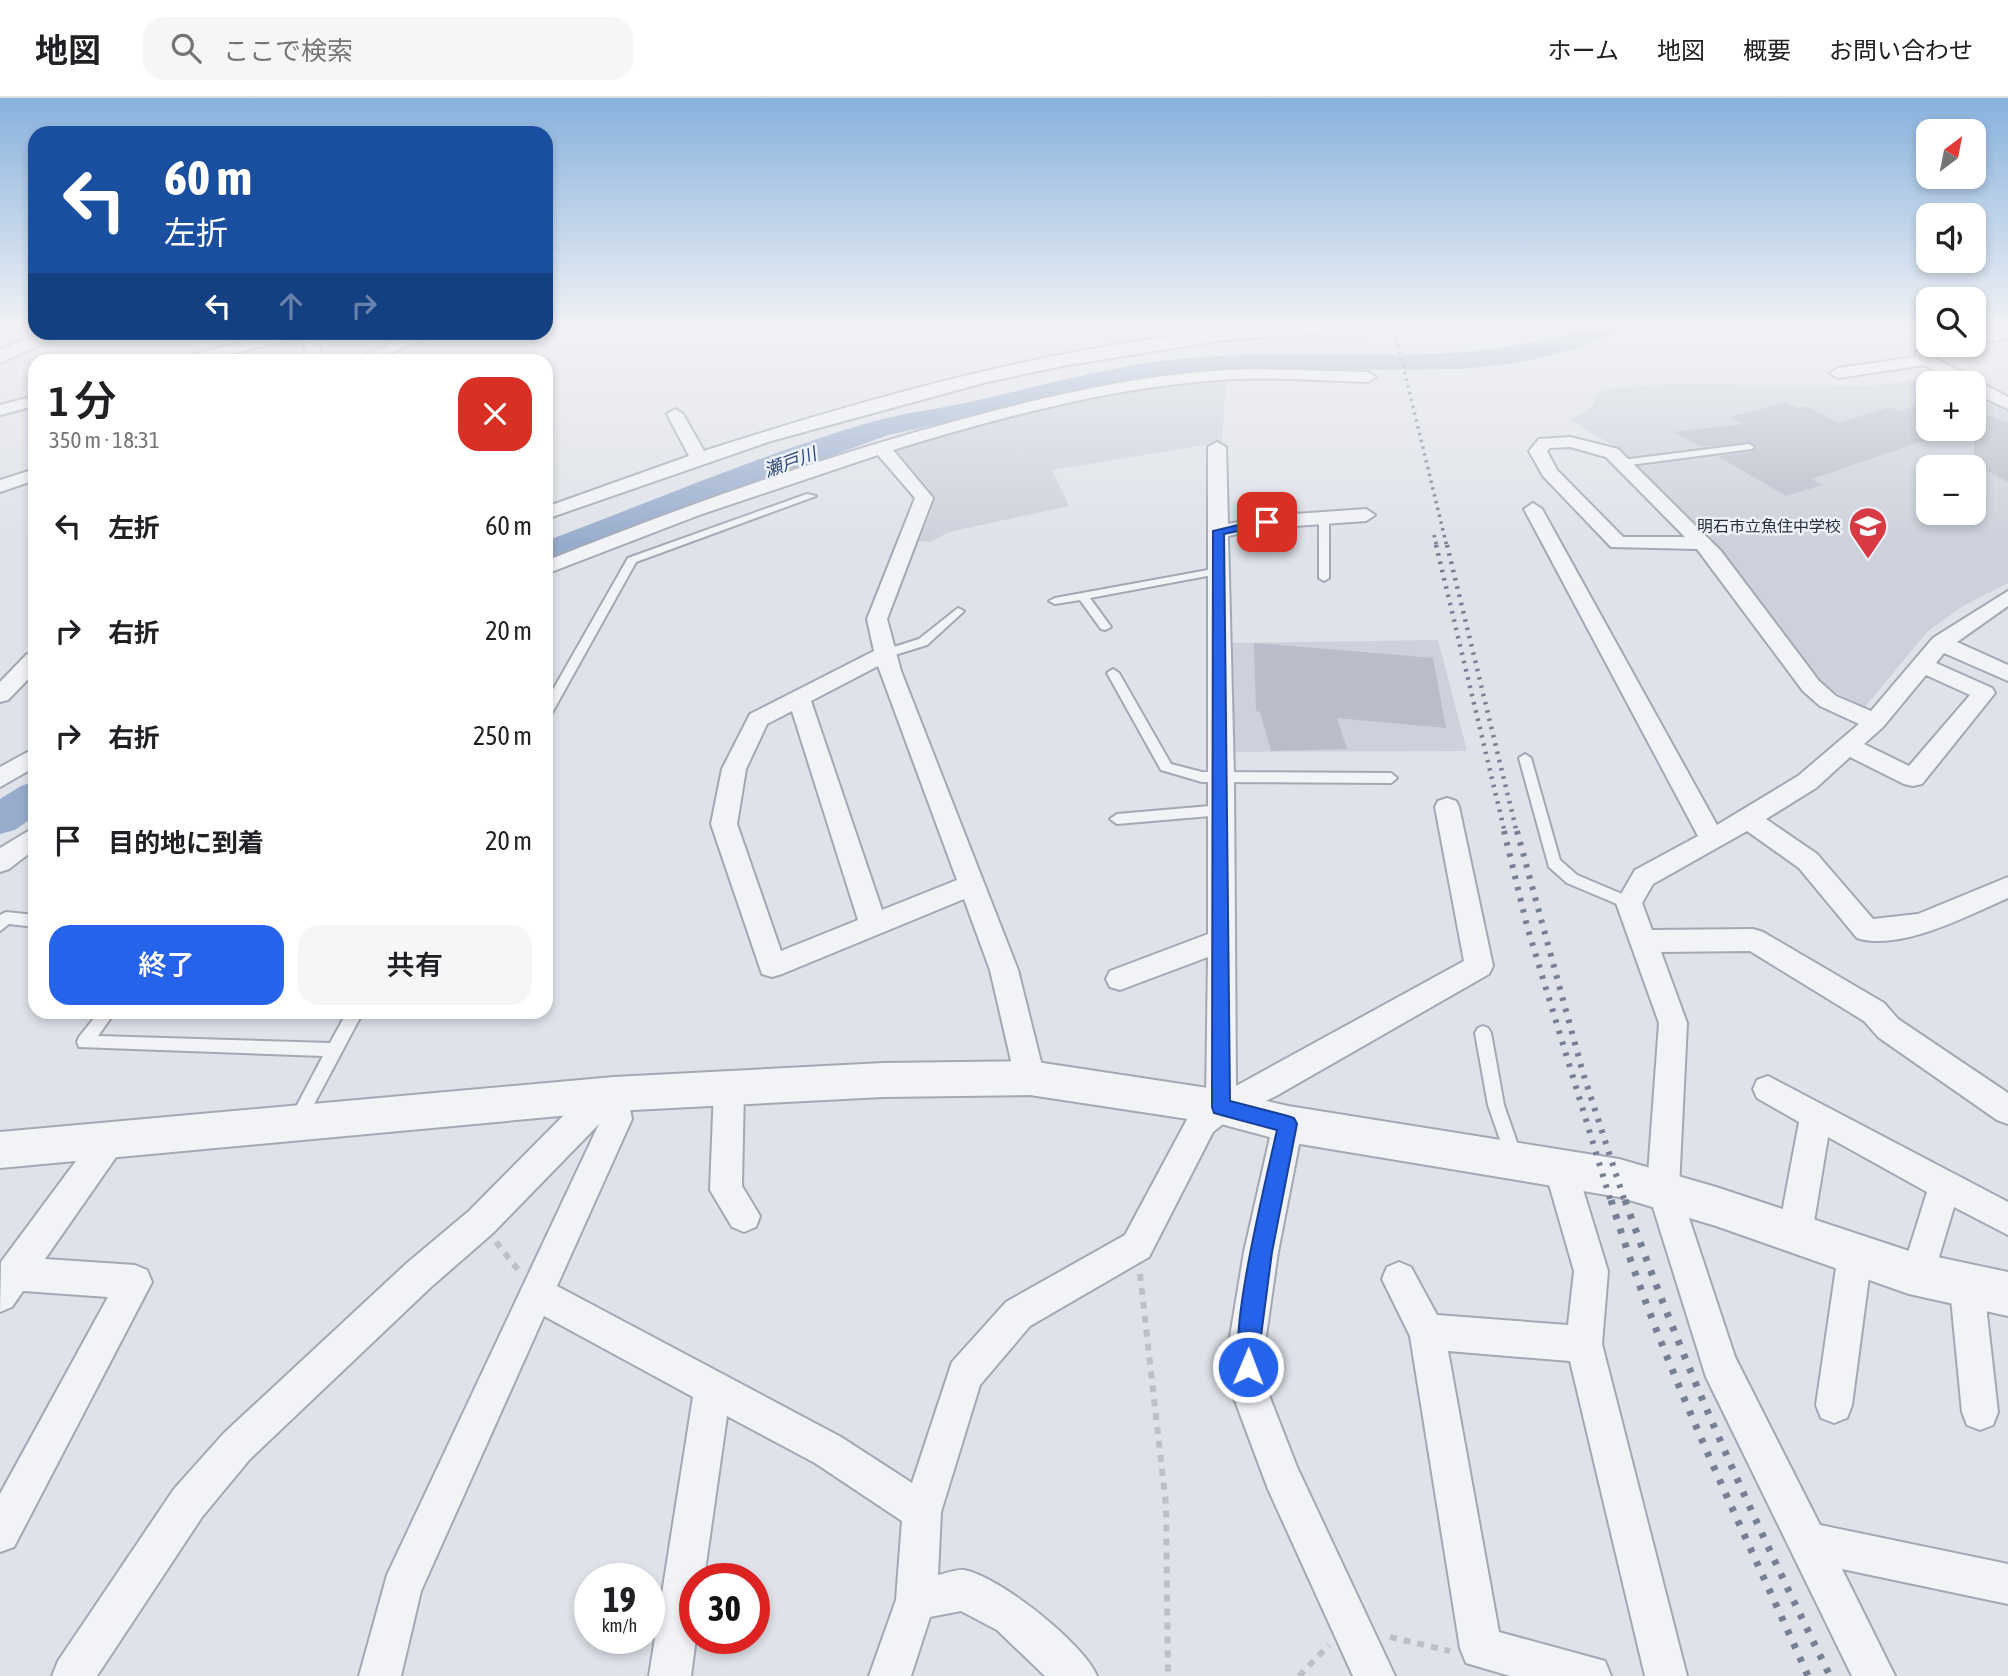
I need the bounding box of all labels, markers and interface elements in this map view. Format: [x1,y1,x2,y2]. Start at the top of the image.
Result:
search box [143,17,633,80]
icon: search [167,29,205,67]
text: 地図 [35,31,101,69]
text: ここで検索 [223,36,353,66]
text: ホーム [1548,37,1619,64]
text: 地図 [1657,37,1705,64]
text: 概要 [1743,37,1791,64]
text: お問い合わせ [1829,37,1973,64]
north arrow [1916,119,1986,189]
map controls [1916,119,1986,525]
text: 60 m [164,149,252,205]
icon: left [49,154,140,245]
button: sound [1916,203,1986,273]
text: 左折 [164,214,228,251]
icon: left [199,287,237,325]
icon: ahead [272,287,310,325]
icon: right [345,287,383,325]
button: search [1916,287,1986,357]
button: + [1916,371,1986,441]
text: 1 分 [49,377,117,425]
button: close [458,377,532,451]
text: 350 m · 18:31 [49,427,160,453]
water label: 瀬戸川 [761,442,821,481]
button: − [1916,455,1986,525]
pin [1237,492,1297,552]
icon: arrive [1248,503,1286,541]
school or university icon: 明石市立魚住中学校 [1847,505,1889,560]
icon: left [49,507,87,545]
text: 60 m [485,511,532,541]
text: 左折 [108,513,160,543]
place label: 明石市立魚住中学校 [1697,517,1841,535]
icon: right [49,612,87,650]
text: 20 m [485,616,532,646]
text: 右折 [108,618,160,648]
icon: right [49,717,87,755]
text: 250 m [473,721,532,751]
text: 右折 [108,723,160,753]
icon: arrive [49,822,87,860]
text: 20 m [485,826,532,856]
text: 目的地に到着 [108,828,264,858]
button: 終了 [49,925,284,1005]
button: 共有 [298,925,532,1005]
position arrow [1211,1330,1285,1404]
speed limit sign: 30 [679,1563,770,1654]
text: 19 [603,1579,636,1619]
text: km/h [602,1615,637,1636]

